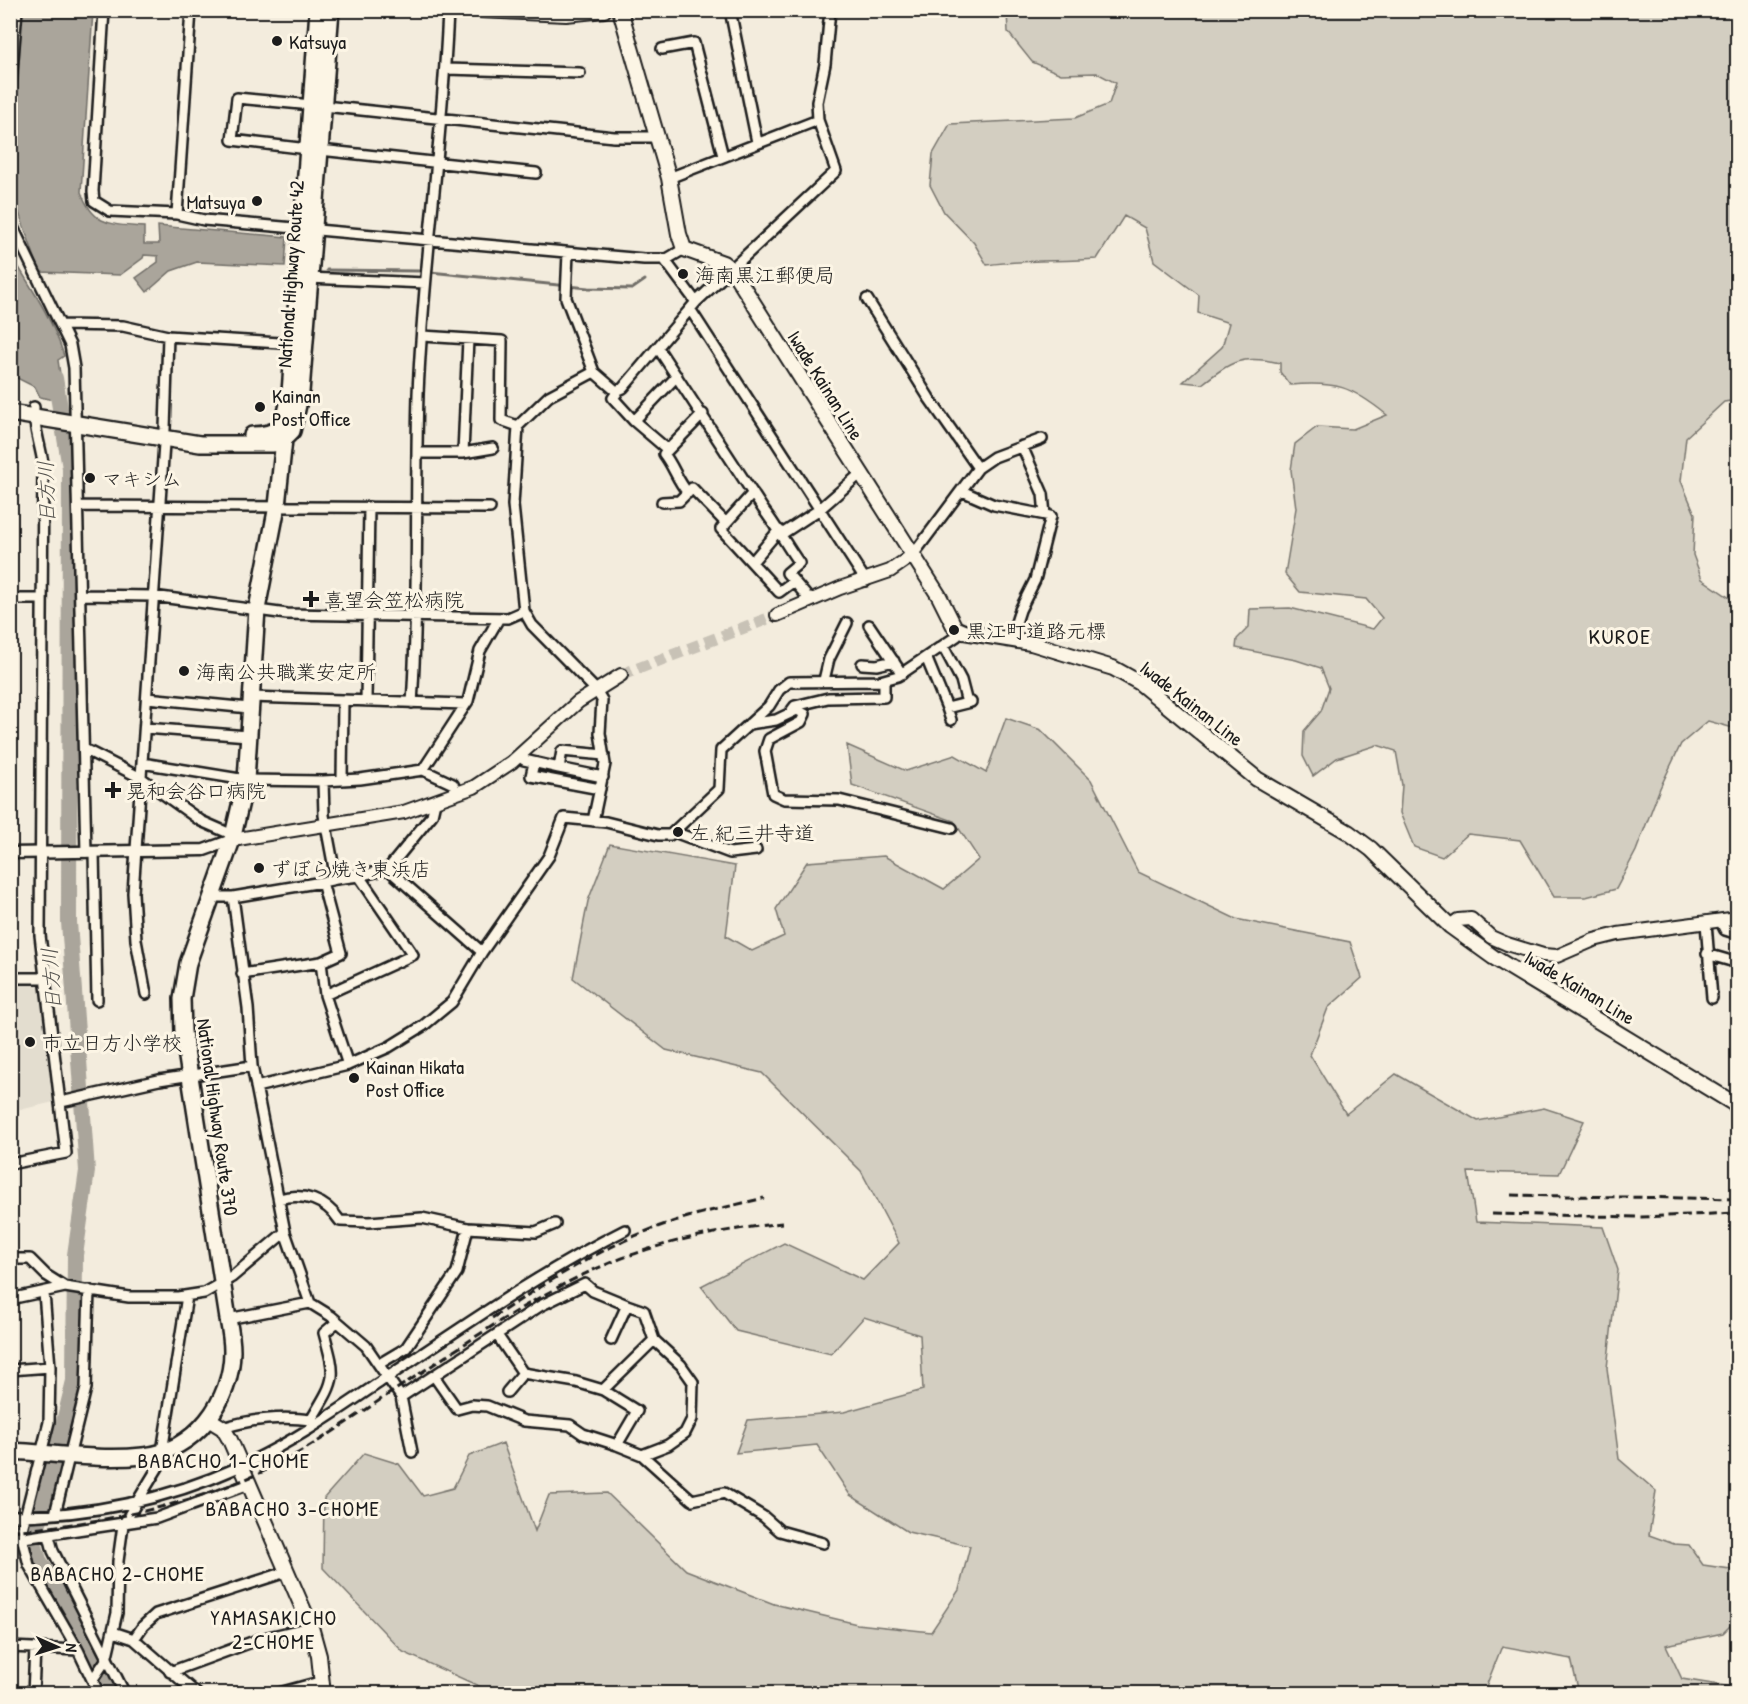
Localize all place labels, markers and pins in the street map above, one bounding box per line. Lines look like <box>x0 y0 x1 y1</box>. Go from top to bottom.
place label: Katsuya <box>289 28 346 55</box>
marker: Katsuya <box>270 34 284 48</box>
place label: Matsuya <box>186 188 245 215</box>
marker: Matsuya <box>250 194 264 208</box>
place label: 海南黒江郵便局 <box>695 261 835 288</box>
marker: 海南黒江郵便局 <box>676 267 690 281</box>
place label: Kainan Post Office <box>272 382 351 432</box>
marker: Kainan Post Office <box>253 400 267 414</box>
place label: マキシム <box>102 465 182 492</box>
marker: マキシム <box>83 471 97 485</box>
place label: 喜望会笠松病院 <box>324 586 464 613</box>
marker: 喜望会笠松病院 <box>302 590 320 608</box>
place label: 黒江町道路元標 <box>966 617 1106 644</box>
marker: 黒江町道路元標 <box>947 623 961 637</box>
place label: 海南公共職業安定所 <box>196 658 376 685</box>
marker: 海南公共職業安定所 <box>177 664 191 678</box>
place label: 晃和会谷口病院 <box>126 777 266 804</box>
marker: 晃和会谷口病院 <box>104 781 122 799</box>
place label: 左 紀三井寺道 <box>690 819 815 846</box>
marker: 左 紀三井寺道 <box>671 825 685 839</box>
place label: ずぼら焼き東浜店 <box>271 855 431 882</box>
marker: ずぼら焼き東浜店 <box>252 861 266 875</box>
place label: 市立日方小学校 <box>42 1029 182 1056</box>
marker: 市立日方小学校 <box>23 1035 37 1049</box>
place label: Kainan Hikata Post Office <box>366 1053 464 1103</box>
marker: Kainan Hikata Post Office <box>347 1071 361 1085</box>

